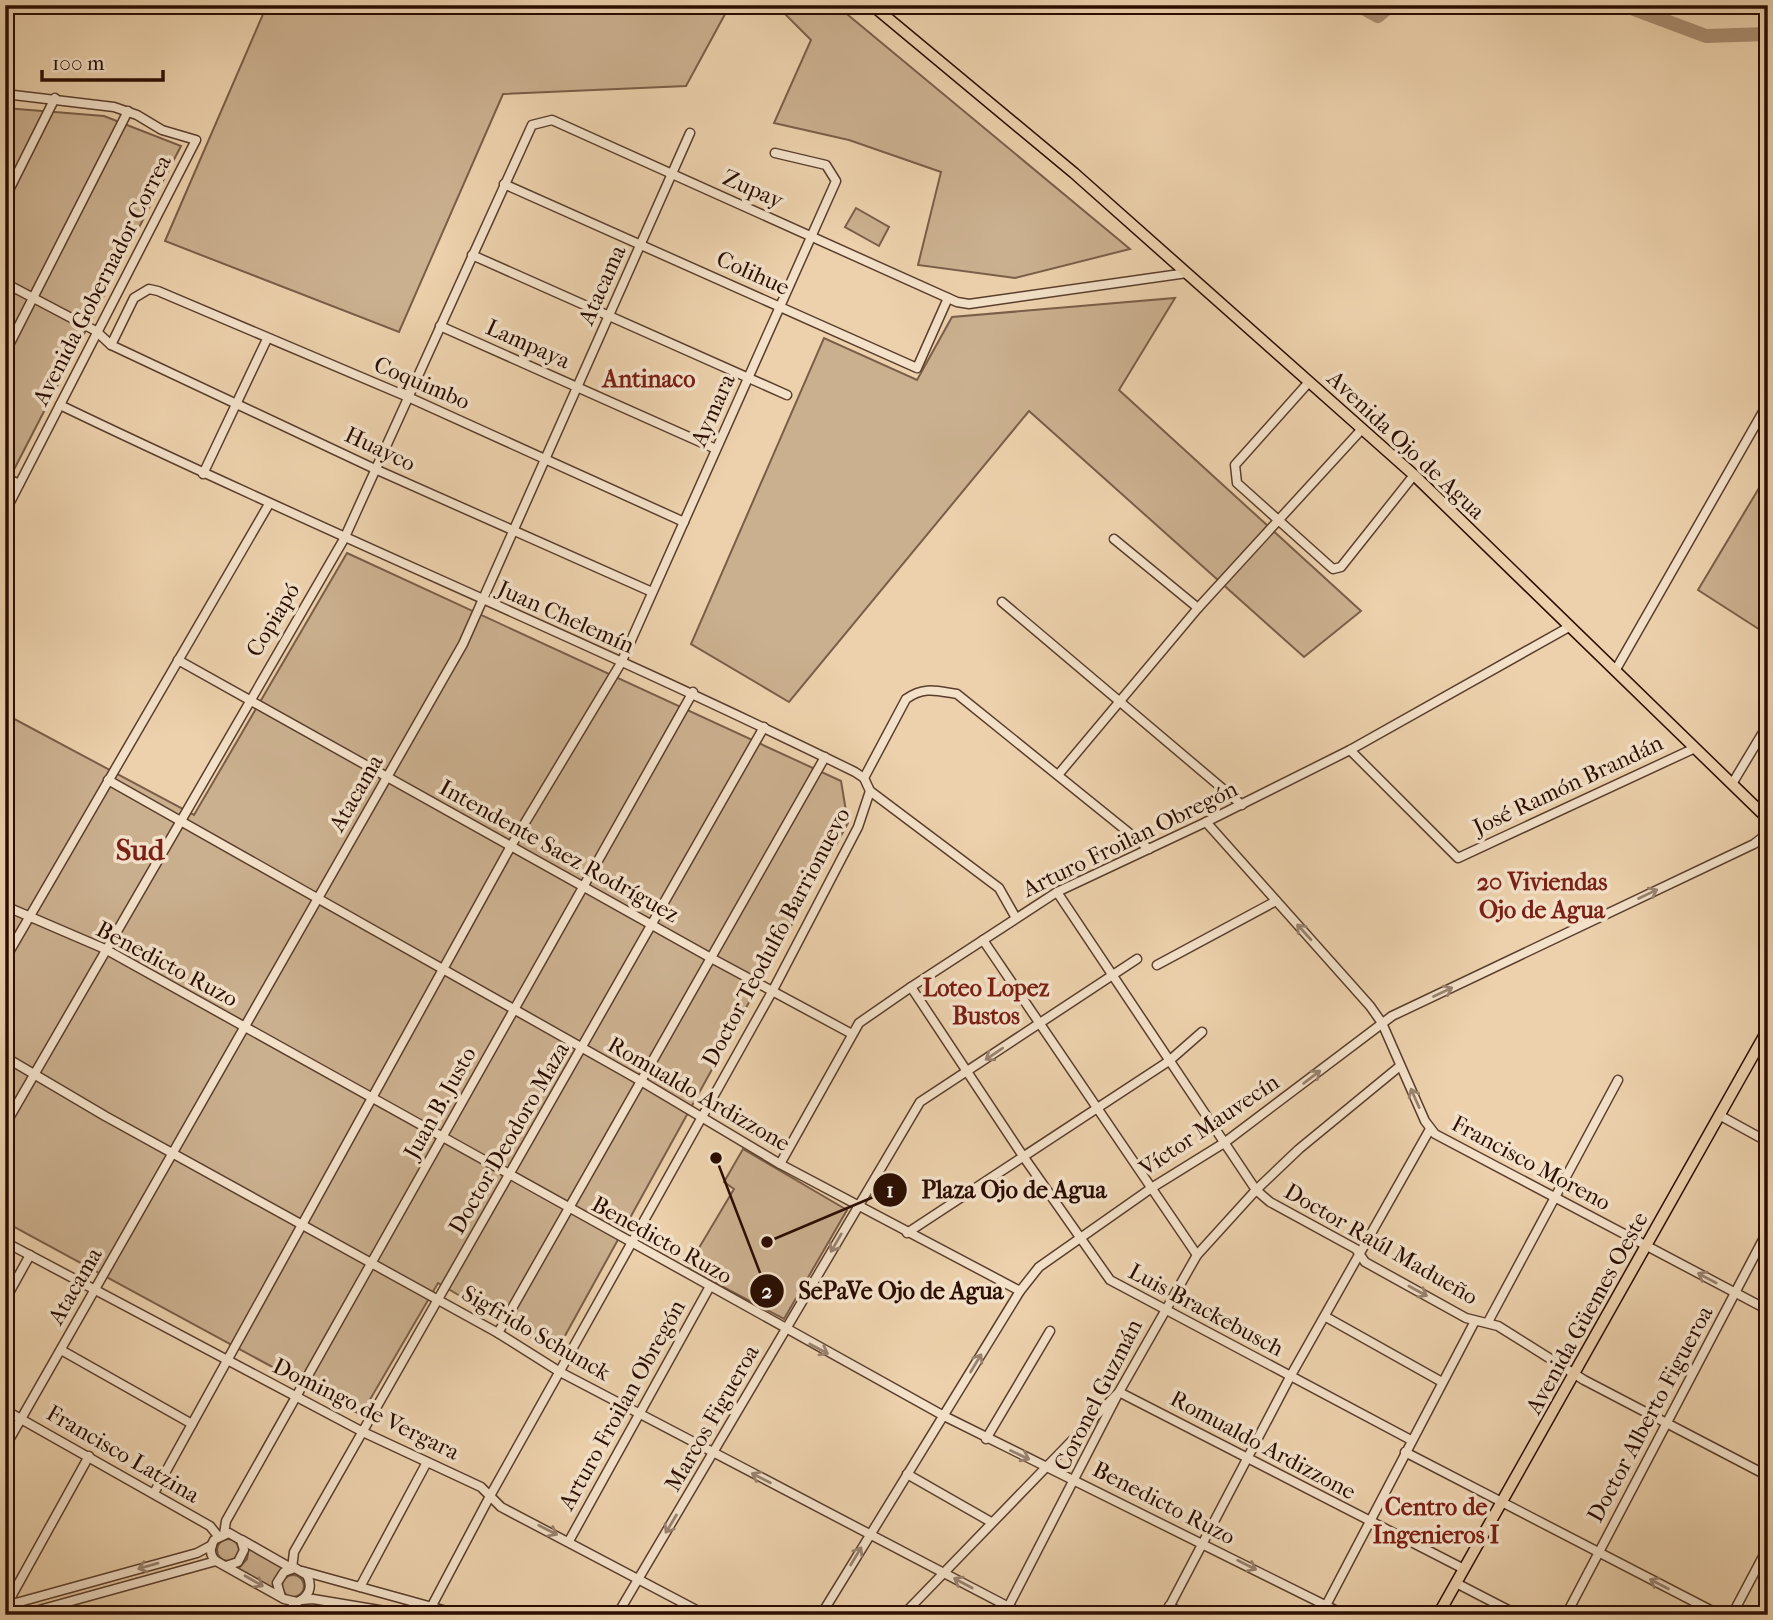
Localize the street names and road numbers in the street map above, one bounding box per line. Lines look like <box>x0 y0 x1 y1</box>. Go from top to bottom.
street label: Avenida Gobernador Correa <box>27 150 177 410</box>
street label: Zupay <box>719 164 788 215</box>
street label: Atacama <box>572 241 632 330</box>
street label: Colihue <box>712 245 794 301</box>
street label: Lampaya <box>482 314 574 375</box>
street label: Coquimbo <box>370 351 474 415</box>
street label: Avenida Ojo de Agua <box>1321 364 1491 525</box>
street label: Aymara <box>685 369 741 451</box>
street label: Huayco <box>340 421 420 477</box>
street label: Juan Chelemín <box>492 574 639 659</box>
street label: Copiapó <box>241 578 305 662</box>
street label: José Ramón Brandán <box>1467 729 1668 842</box>
street label: Atacama <box>323 750 389 837</box>
street label: Intendente Saez Rodríguez <box>434 774 684 928</box>
street label: Arturo Froilan Obregón <box>1017 775 1243 903</box>
street label: Doctor Teodulfo Barrionuevo <box>696 803 856 1071</box>
street label: Benedicto Ruzo <box>92 915 242 1013</box>
street label: Romualdo Ardizzone <box>603 1031 795 1157</box>
street label: Doctor Deodoro Maza <box>443 1037 575 1239</box>
street label: Juan B. Justo <box>397 1042 482 1166</box>
street label: Víctor Mauvecín <box>1133 1068 1285 1182</box>
street label: Francisco Moreno <box>1447 1110 1615 1216</box>
street label: Doctor Raúl Madueño <box>1279 1178 1483 1310</box>
street label: Benedicto Ruzo <box>587 1190 737 1290</box>
street label: Avenida Güemes Oeste <box>1520 1207 1654 1420</box>
street label: Atacama <box>42 1243 108 1330</box>
street label: Luis Brackebusch <box>1124 1258 1288 1362</box>
street label: Sigfrido Schunck <box>457 1280 616 1387</box>
street label: Arturo Froilan Obregón <box>552 1295 691 1516</box>
street label: Doctor Alberto Figueroa <box>1582 1301 1719 1527</box>
street label: Coronel Guzmán <box>1048 1314 1148 1475</box>
street label: Marcos Figueroa <box>659 1340 765 1496</box>
street label: Domingo de Vergara <box>268 1352 464 1466</box>
street label: Romualdo Ardizzone <box>1166 1385 1360 1505</box>
street label: Francisco Latzina <box>42 1399 204 1509</box>
street label: Benedicto Ruzo <box>1088 1456 1240 1550</box>

